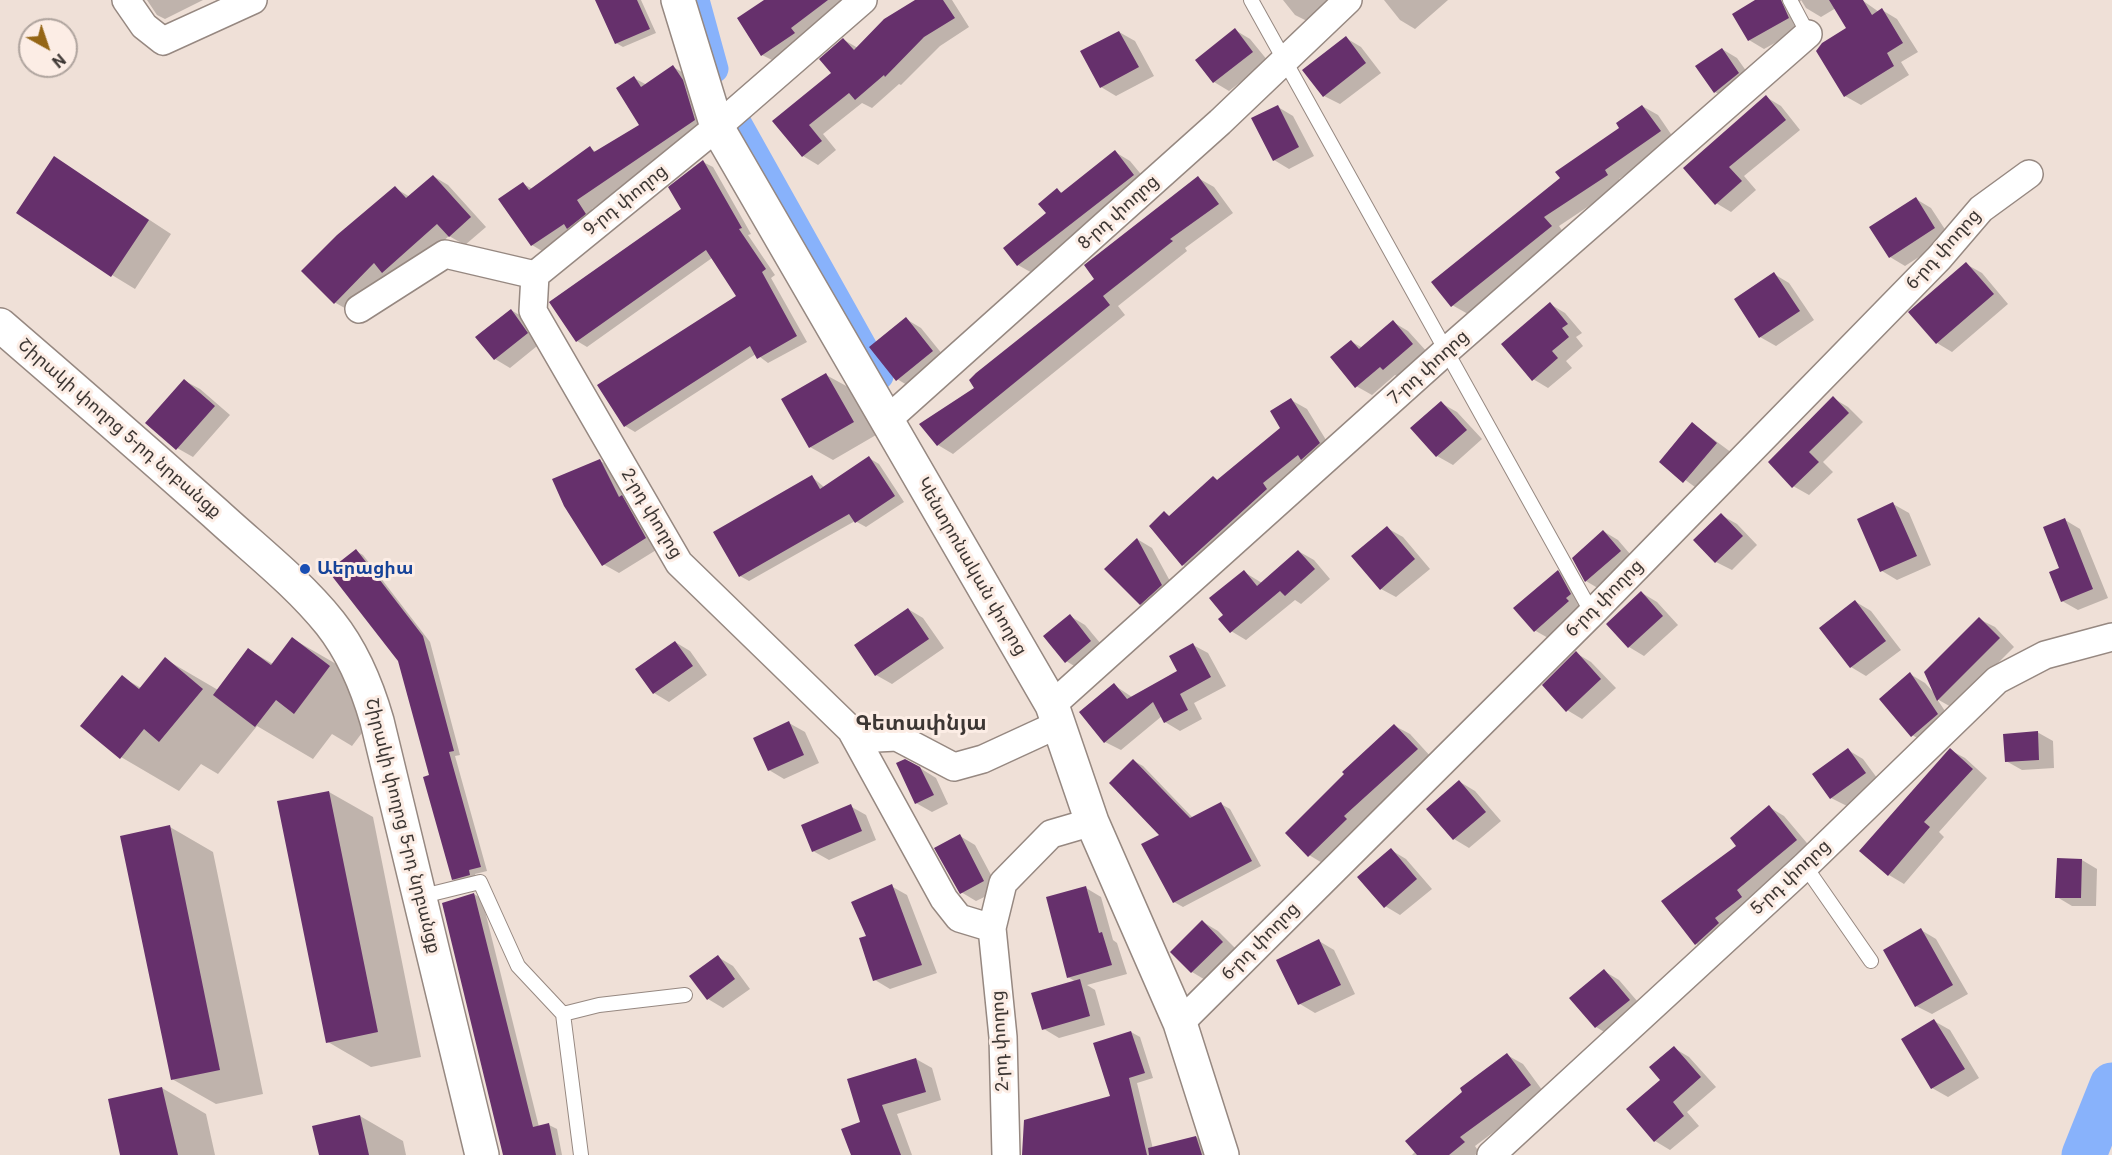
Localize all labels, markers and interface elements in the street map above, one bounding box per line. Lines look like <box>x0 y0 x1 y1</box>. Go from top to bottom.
north arrow <box>18 18 78 78</box>
text: N <box>48 50 69 72</box>
street label: 9-րդ փողոց <box>580 161 672 241</box>
street label: 8-րդ փողոց <box>1074 171 1164 255</box>
street label: 6-րդ փողոց <box>1902 205 1986 295</box>
street label: 7-րդ փողոց <box>1384 326 1474 410</box>
street label: Շիրակի փողոց 5-րդ նրբանցք <box>13 335 225 523</box>
street label: 2-րդ փողոց <box>616 465 686 563</box>
street label: Կենտրոնական փողոց <box>911 474 1031 660</box>
street label: 6-րդ փողոց <box>1562 556 1648 642</box>
place label: Աերացիա <box>317 558 413 580</box>
marker: Աերացիա <box>298 562 312 576</box>
street label: Շիրակի փողոց 5-րդ նրբանցք <box>360 696 444 956</box>
district label: Գետափնյա <box>855 712 987 738</box>
street label: 5-րդ փողոց <box>1747 836 1835 920</box>
street label: 6-րդ փողոց <box>1218 899 1304 985</box>
street label: 2-րդ փողոց <box>988 990 1014 1092</box>

